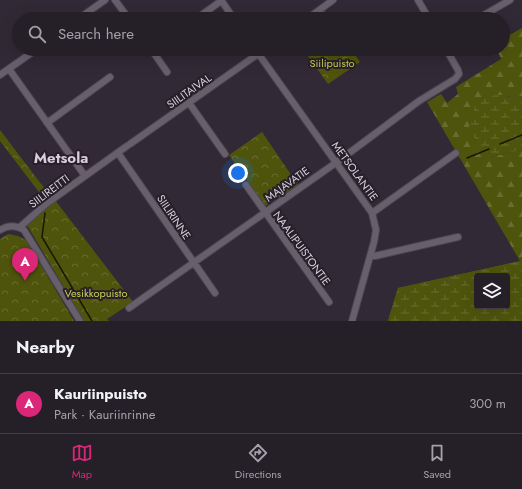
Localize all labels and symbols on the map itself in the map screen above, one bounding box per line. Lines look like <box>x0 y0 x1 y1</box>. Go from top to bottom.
park label: Siilipuisto <box>309 55 355 71</box>
street label: SIILITAIVAL <box>163 70 215 112</box>
street label: METSOLANTIE <box>328 138 382 204</box>
district label: Metsola <box>34 147 88 169</box>
street label: MAJAVATIE <box>261 162 313 206</box>
your location <box>228 163 248 183</box>
street label: SIILIREITTI <box>25 170 73 212</box>
street label: SIILIRINNE <box>153 191 195 243</box>
street label: NAALIPUISTONTIE <box>270 208 334 288</box>
pin: A <box>12 248 38 281</box>
park label: Vesikkopuisto <box>65 285 127 301</box>

